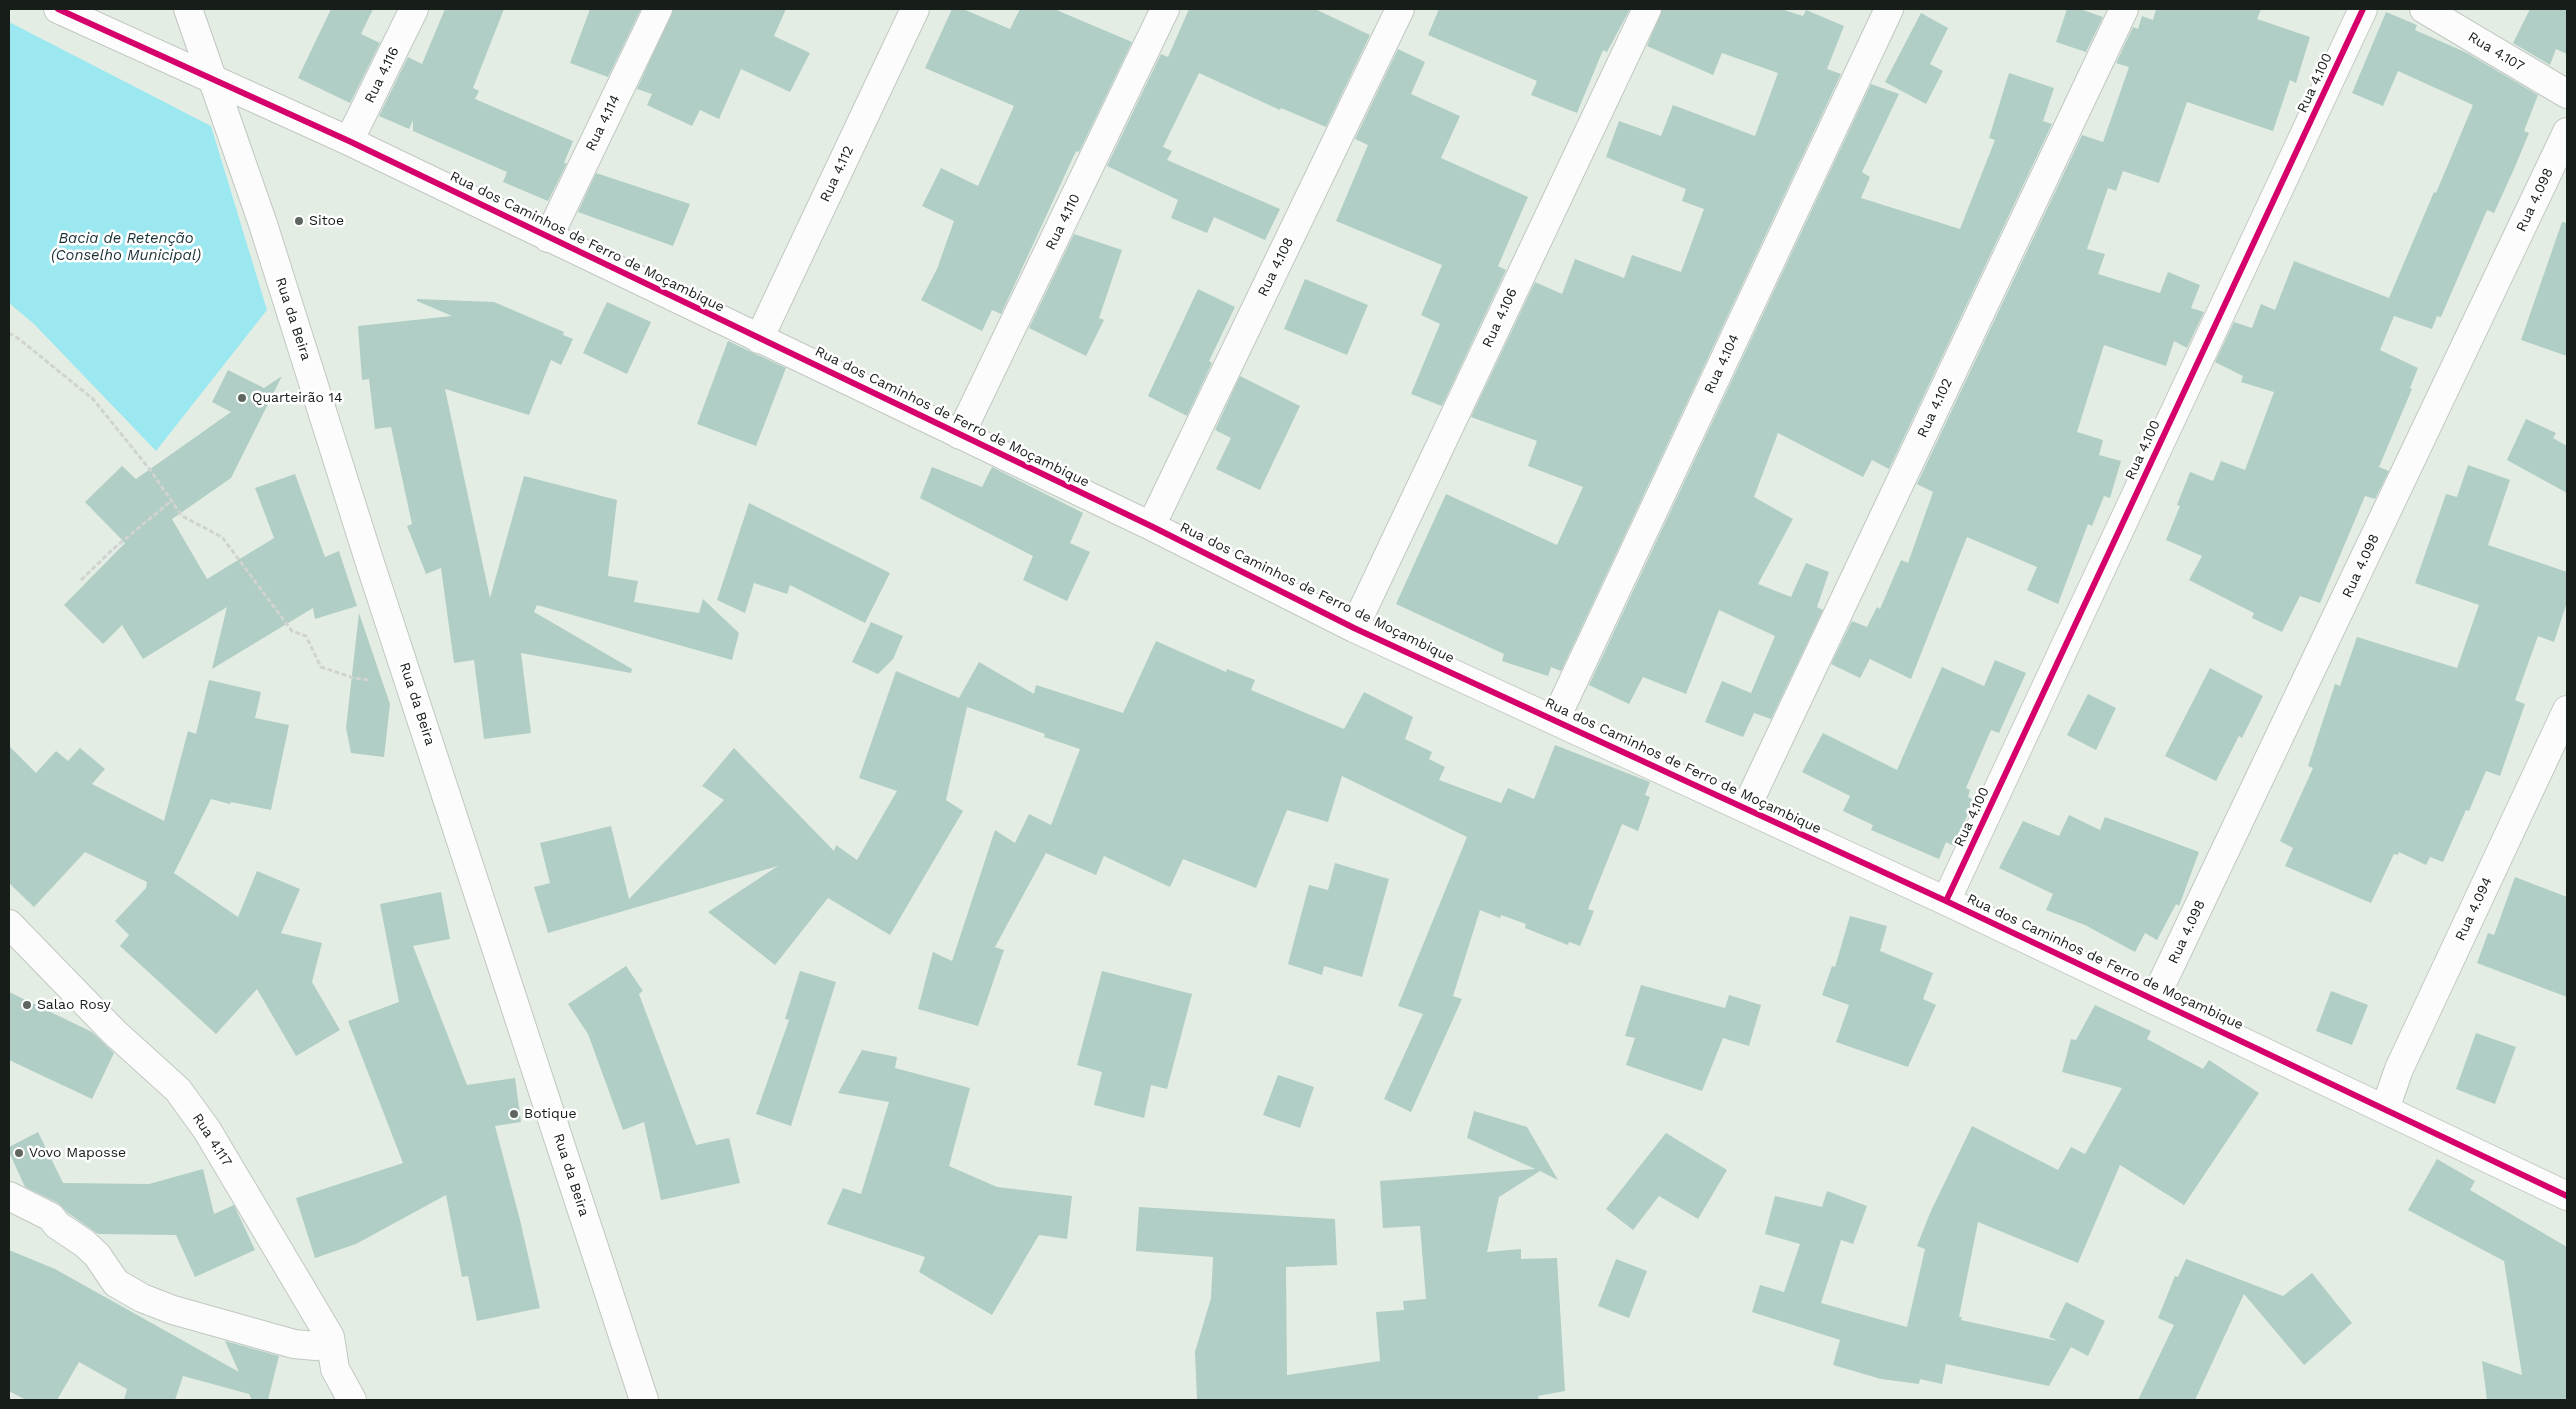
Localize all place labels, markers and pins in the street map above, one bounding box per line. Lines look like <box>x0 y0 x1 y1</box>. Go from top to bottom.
place label: Sitoe <box>309 213 344 229</box>
marker: Sitoe <box>293 215 305 227</box>
place label: Quarteirão 14 <box>252 390 343 406</box>
marker: Quarteirão 14 <box>236 392 248 404</box>
place label: Salao Rosy <box>37 997 111 1013</box>
marker: Salao Rosy <box>21 999 33 1011</box>
place label: Botique <box>524 1106 576 1122</box>
marker: Botique <box>508 1108 520 1120</box>
place label: Vovo Maposse <box>29 1145 126 1161</box>
marker: Vovo Maposse <box>13 1147 25 1159</box>

